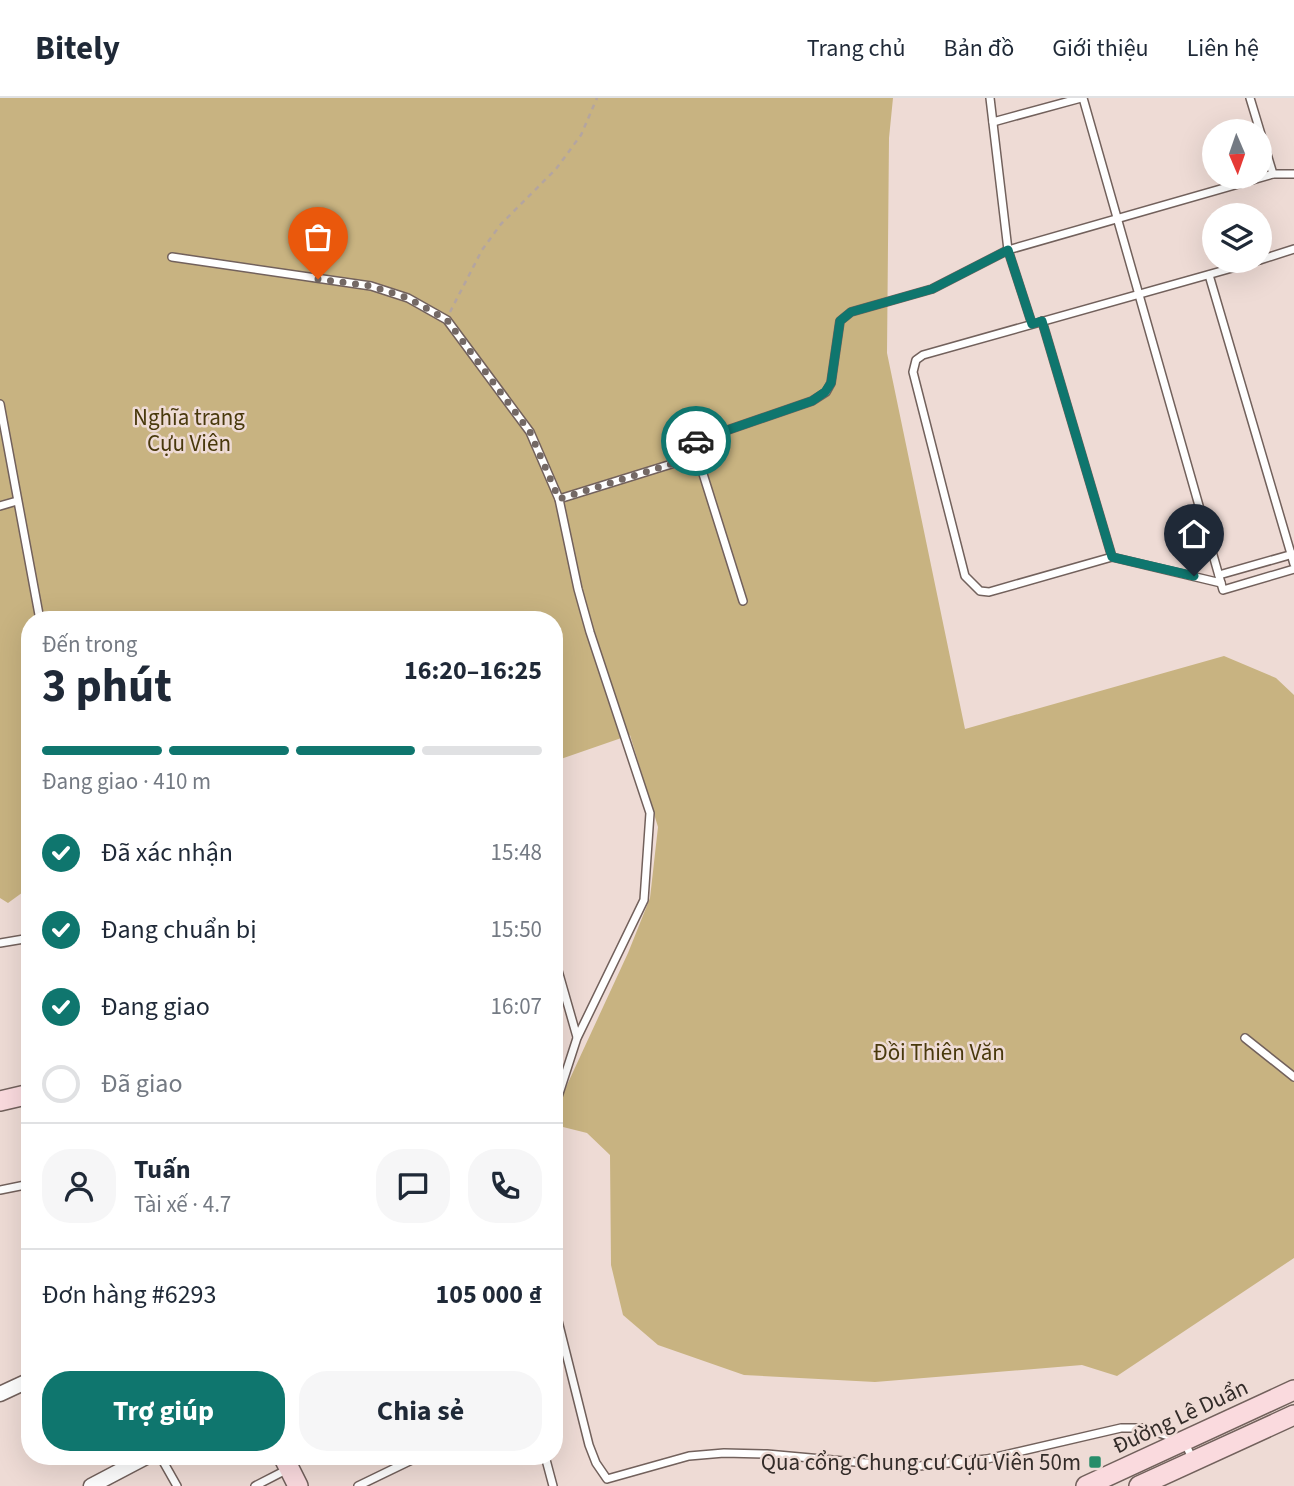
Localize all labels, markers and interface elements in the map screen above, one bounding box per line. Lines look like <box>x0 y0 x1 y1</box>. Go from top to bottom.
text: Bitely <box>35 25 120 72</box>
text: Trang chủ <box>807 31 906 66</box>
text: Bản đồ <box>944 31 1014 66</box>
text: Giới thiệu <box>1052 31 1149 66</box>
text: Liên hệ <box>1187 31 1259 66</box>
north arrow <box>1202 119 1272 189</box>
map controls <box>1202 119 1272 273</box>
button: layers <box>1202 203 1272 273</box>
pin <box>288 207 348 279</box>
icon: bag <box>299 218 337 256</box>
park label: Nghĩa trang Cựu Viên <box>133 401 245 460</box>
courier <box>661 406 731 476</box>
icon: car <box>677 422 715 460</box>
pin <box>1164 504 1224 576</box>
icon: home <box>1175 515 1213 553</box>
text: Đến trong <box>42 628 137 661</box>
text: 16:20–16:25 <box>404 652 542 689</box>
text: 3 phút <box>42 654 172 719</box>
text: Đang giao · 410 m <box>42 765 211 798</box>
icon: check <box>42 834 80 872</box>
text: Đã xác nhận <box>101 834 233 871</box>
text: 15:48 <box>491 836 542 869</box>
icon: check <box>42 911 80 949</box>
text: Đang chuẩn bị <box>101 911 257 948</box>
text: 15:50 <box>491 913 542 946</box>
icon: check <box>42 988 80 1026</box>
text: Đang giao <box>101 988 210 1025</box>
text: 16:07 <box>491 990 542 1023</box>
park label: Đồi Thiên Văn <box>873 1036 1005 1069</box>
text: Đã giao <box>101 1065 183 1102</box>
button: person <box>42 1149 116 1223</box>
button: chat <box>376 1149 450 1223</box>
button: phone <box>468 1149 542 1223</box>
text: Tuấn <box>134 1151 191 1188</box>
text: Tài xế · 4.7 <box>134 1188 231 1221</box>
text: Đơn hàng #6293 <box>42 1276 216 1313</box>
text: 105 000 ₫ <box>436 1276 542 1313</box>
button: Trợ giúp <box>42 1371 285 1451</box>
button: Chia sẻ <box>299 1371 542 1451</box>
street label: Đường Lê Duẩn <box>1107 1371 1253 1462</box>
place label: Qua cổng Chung cư Cựu Viên 50m <box>761 1446 1081 1479</box>
marker: Qua cổng Chung cư Cựu Viên 50m <box>1087 1454 1103 1470</box>

